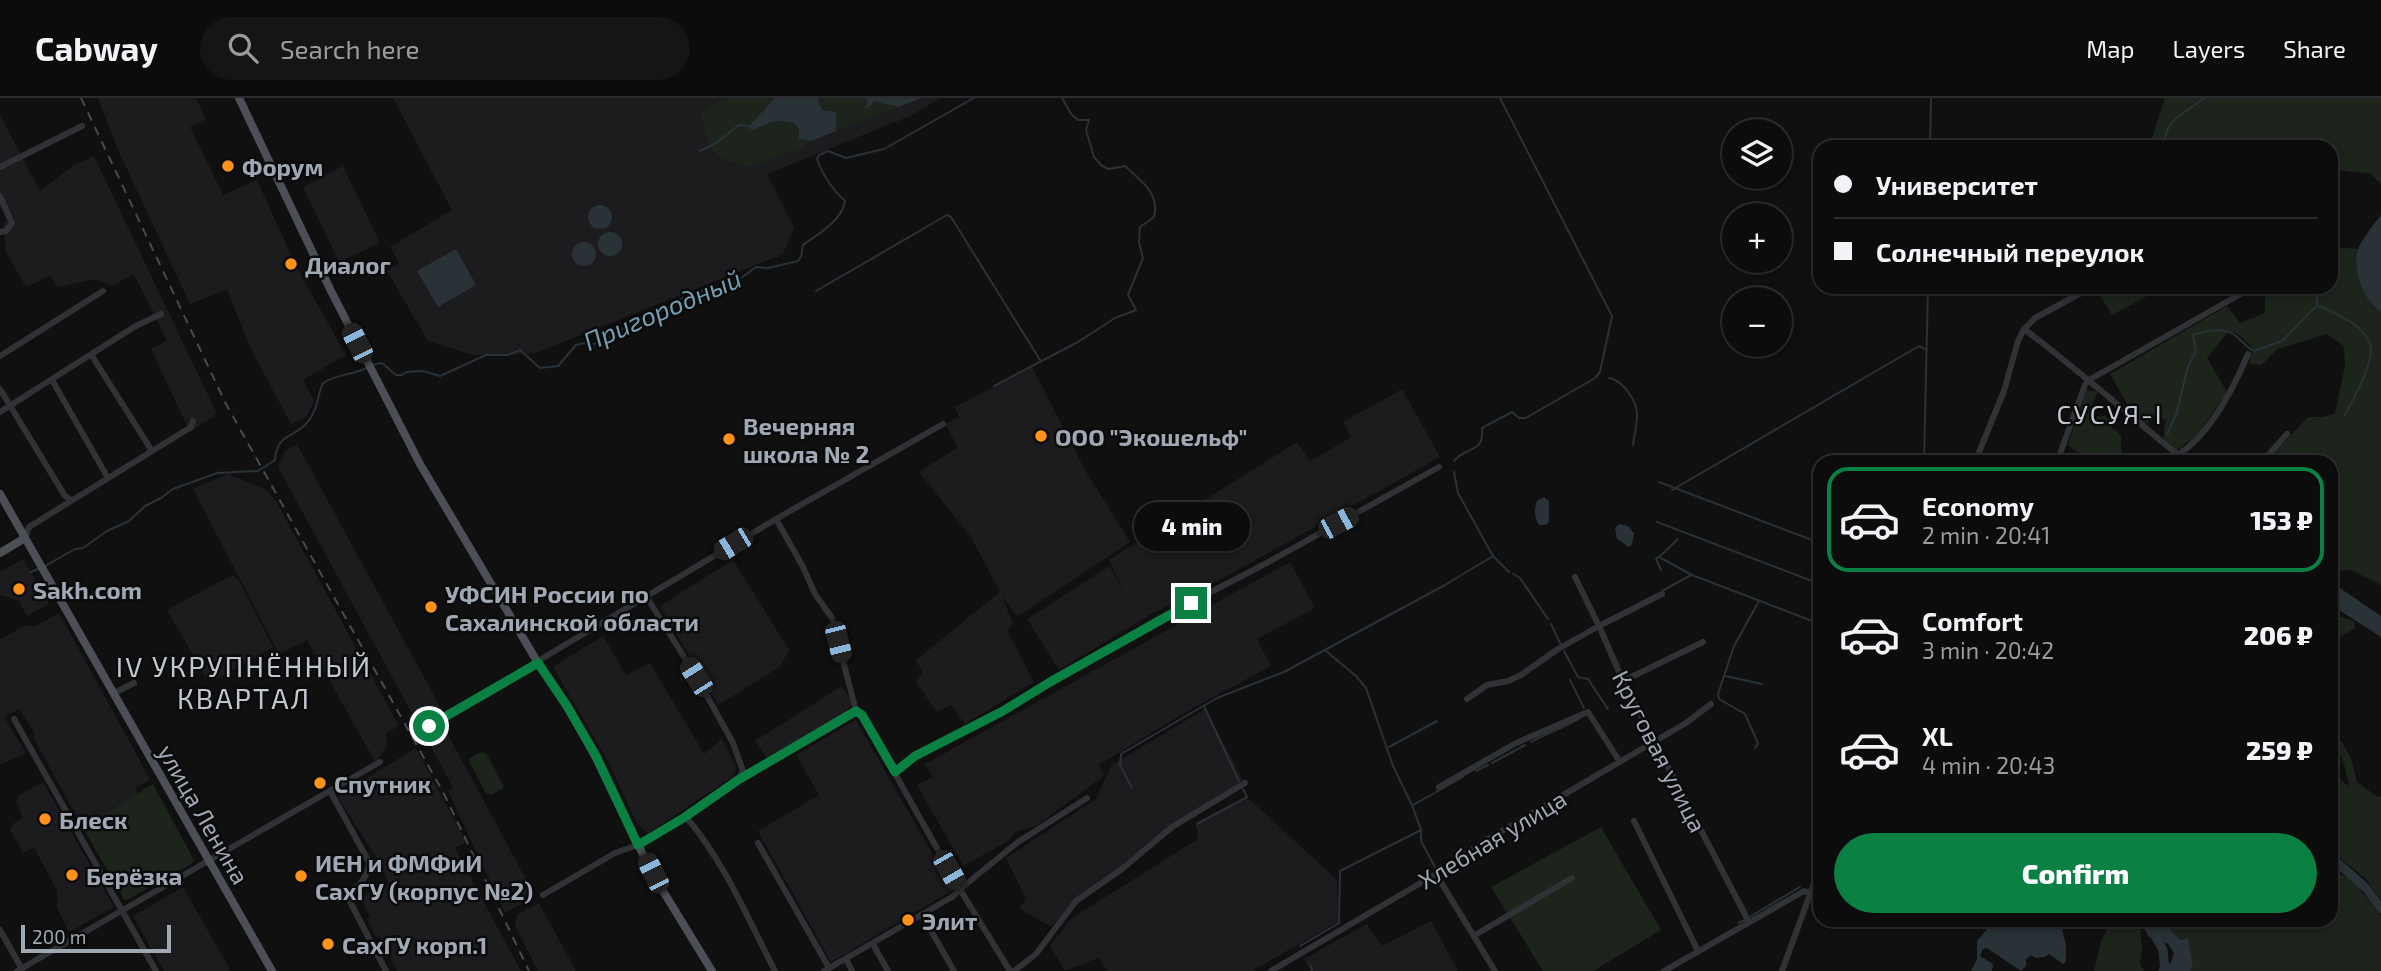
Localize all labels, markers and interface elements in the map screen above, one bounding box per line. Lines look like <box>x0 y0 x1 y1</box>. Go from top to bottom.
search box <box>200 17 690 80</box>
text: Cabway <box>35 28 158 68</box>
icon: search <box>224 29 262 67</box>
text: Search here <box>280 33 420 64</box>
text: Map <box>2086 34 2134 63</box>
text: Layers <box>2172 34 2245 63</box>
text: Share <box>2283 34 2346 63</box>
map controls <box>1722 119 1792 357</box>
button: layers <box>1722 119 1792 189</box>
place label: Форум <box>242 152 323 181</box>
marker: Форум <box>220 158 236 174</box>
text: Университет <box>1876 169 2038 200</box>
button: + <box>1722 203 1792 273</box>
text: Солнечный переулок <box>1876 236 2144 267</box>
place label: Диалог <box>305 250 391 279</box>
marker: Диалог <box>283 256 299 272</box>
water label: Пригородный <box>578 262 746 356</box>
button: − <box>1722 287 1792 357</box>
car <box>339 320 376 366</box>
district label: СУСУЯ-I <box>2056 398 2164 429</box>
place label: Вечерняя школа № 2 <box>743 411 869 468</box>
place label: ООО "Экошельф" <box>1055 422 1248 451</box>
marker: ООО "Экошельф" <box>1033 428 1049 444</box>
marker: Вечерняя школа № 2 <box>721 431 737 447</box>
icon: car <box>1838 488 1901 551</box>
text: Economy <box>1922 490 2034 521</box>
callout: 4 min <box>1133 502 1249 550</box>
car <box>1315 504 1362 542</box>
text: 153 ₽ <box>2250 504 2313 535</box>
text: 4 min <box>1162 512 1222 540</box>
text: 2 min · 20:41 <box>1922 521 2050 549</box>
car <box>710 524 757 564</box>
place label: Sakh.com <box>33 575 142 604</box>
place label: УФСИН России по Сахалинской области <box>445 579 699 636</box>
marker: Sakh.com <box>11 581 27 597</box>
route end <box>1175 587 1207 619</box>
marker: УФСИН России по Сахалинской области <box>423 599 439 615</box>
icon: car <box>1838 603 1901 666</box>
text: Comfort <box>1922 605 2023 636</box>
car <box>823 619 854 665</box>
text: 206 ₽ <box>2244 619 2313 650</box>
text: 3 min · 20:42 <box>1922 636 2054 664</box>
district label: IV УКРУПНЁННЫЙ КВАРТАЛ <box>116 649 372 715</box>
car <box>676 654 717 700</box>
street label: Круговая улица <box>1606 665 1713 837</box>
route start <box>413 710 445 742</box>
icon: car <box>1838 718 1901 781</box>
text: XL <box>1922 720 1953 751</box>
text: 259 ₽ <box>2246 734 2313 765</box>
street label: улица Ленина <box>152 739 256 889</box>
text: 4 min · 20:43 <box>1922 751 2055 779</box>
place label: Спутник <box>334 769 432 798</box>
marker: Спутник <box>312 775 328 791</box>
street label: Хлебная улица <box>1413 783 1572 895</box>
place label: Блеск <box>59 805 128 834</box>
marker: Блеск <box>37 811 53 827</box>
button: Confirm <box>1834 833 2317 913</box>
car <box>930 847 969 893</box>
place label: ИЕН и ФМФиИ СахГУ (корпус №2) <box>315 848 533 905</box>
car <box>635 850 672 896</box>
place label: Берёзка <box>86 861 182 890</box>
marker: Берёзка <box>64 867 80 883</box>
marker: ИЕН и ФМФиИ СахГУ (корпус №2) <box>293 868 309 884</box>
place label: Элит <box>922 906 977 935</box>
marker: Элит <box>900 912 916 928</box>
scale bar <box>21 922 172 954</box>
text: 200 m <box>32 925 86 948</box>
place label: СахГУ корп.1 <box>342 930 487 959</box>
marker: СахГУ корп.1 <box>320 936 336 952</box>

